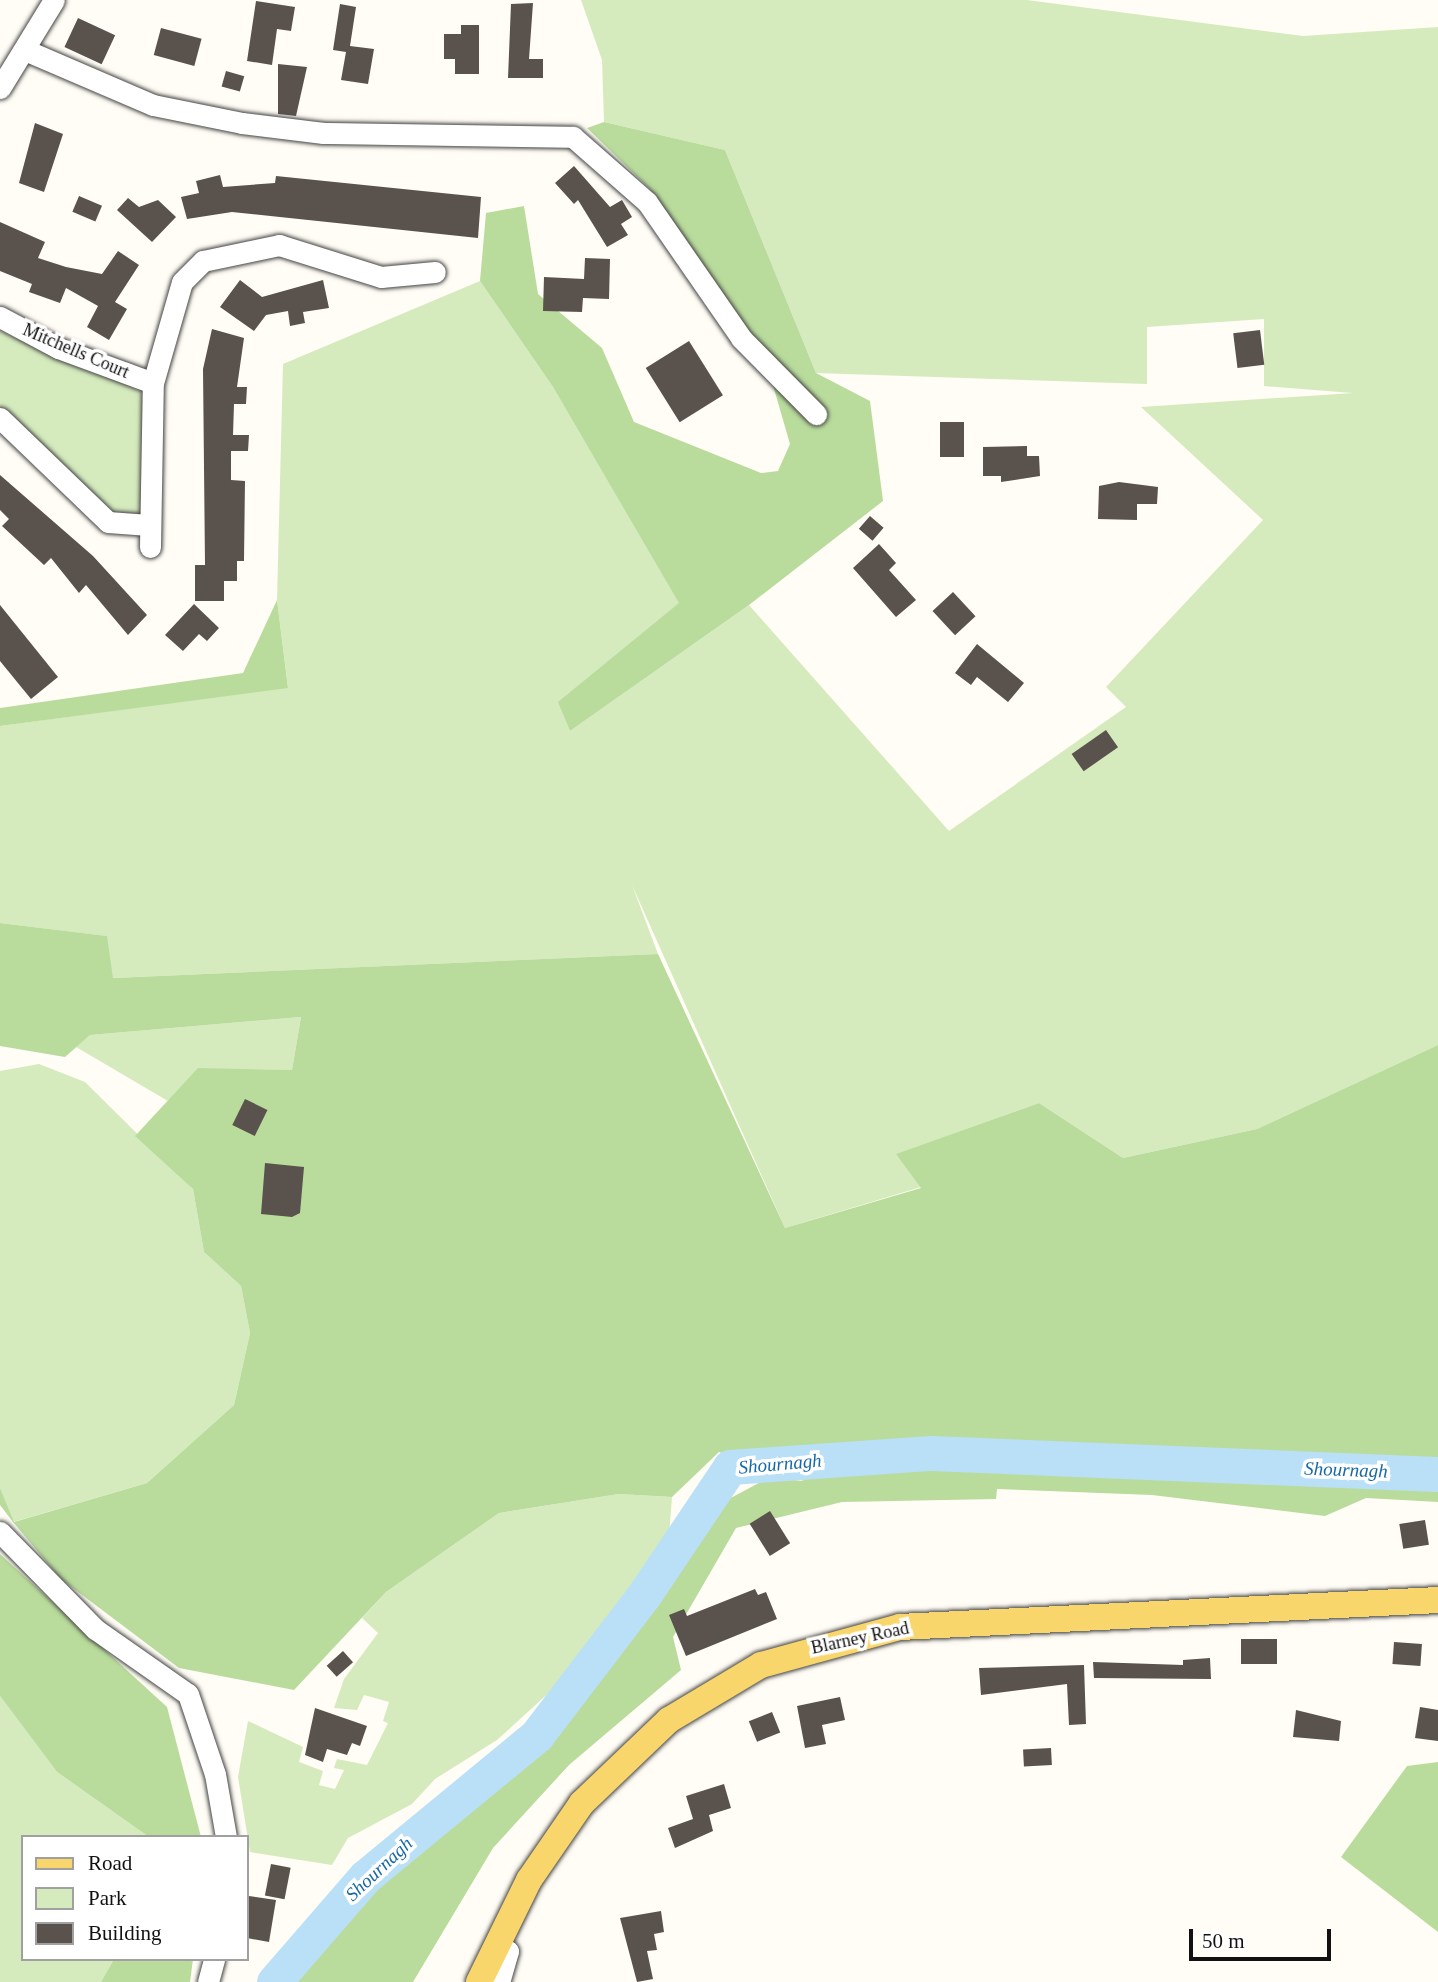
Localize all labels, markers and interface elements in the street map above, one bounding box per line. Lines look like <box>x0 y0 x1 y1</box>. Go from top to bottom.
street label: Mitchells Court <box>20 319 132 383</box>
water label: Shournagh <box>737 1449 823 1479</box>
water label: Shournagh <box>1304 1457 1388 1483</box>
street label: Blarney Road <box>809 1617 911 1659</box>
water label: Shournagh <box>341 1832 417 1906</box>
legend <box>21 1835 248 1961</box>
text: Road <box>88 1851 132 1875</box>
text: Park <box>88 1886 127 1910</box>
scale bar <box>1193 1916 1335 1960</box>
text: Building <box>88 1921 162 1945</box>
text: 50 m <box>1202 1929 1245 1953</box>

